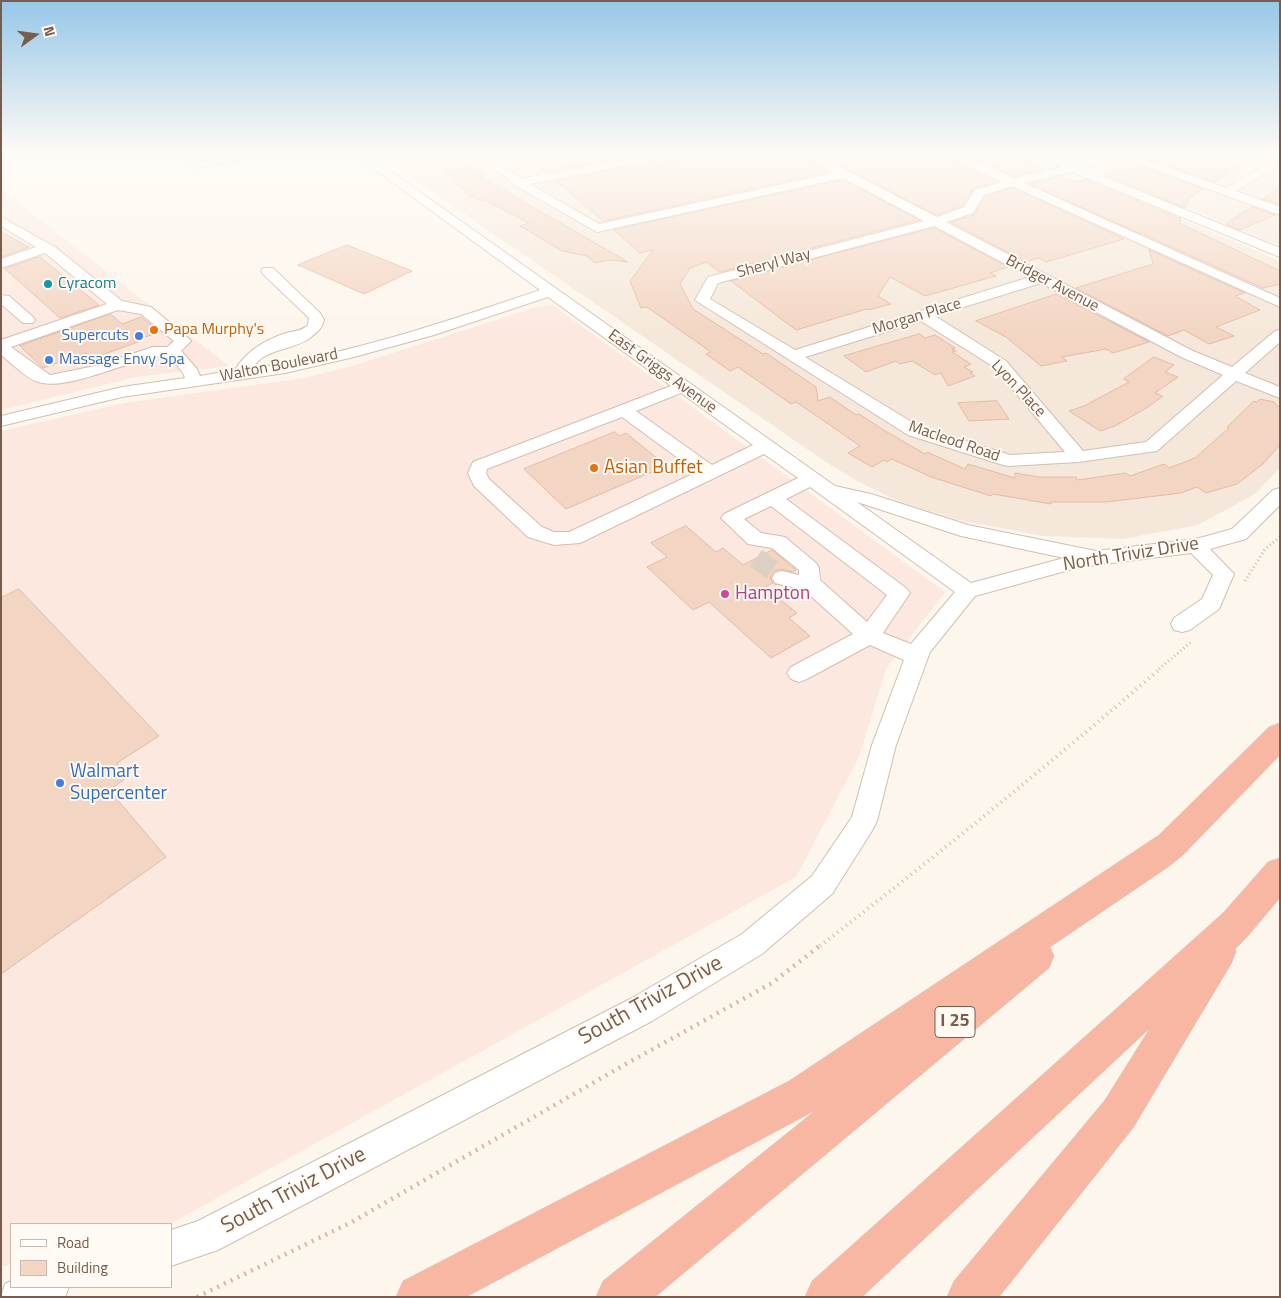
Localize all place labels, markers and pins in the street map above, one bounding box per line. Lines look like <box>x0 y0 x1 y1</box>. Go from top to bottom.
place label: Cyracom <box>58 274 116 294</box>
marker: Cyracom <box>42 278 54 290</box>
place label: Papa Murphy's <box>164 320 264 340</box>
marker: Papa Murphy's <box>148 324 160 336</box>
place label: Supercuts <box>61 326 129 346</box>
marker: Supercuts <box>133 330 145 342</box>
place label: Massage Envy Spa <box>59 350 185 370</box>
marker: Massage Envy Spa <box>43 354 55 366</box>
place label: Asian Buffet <box>604 457 703 479</box>
marker: Asian Buffet <box>588 462 600 474</box>
place label: Hampton <box>735 583 810 605</box>
marker: Hampton <box>719 588 731 600</box>
place label: Walmart Supercenter <box>70 761 167 805</box>
marker: Walmart Supercenter <box>54 777 66 789</box>

